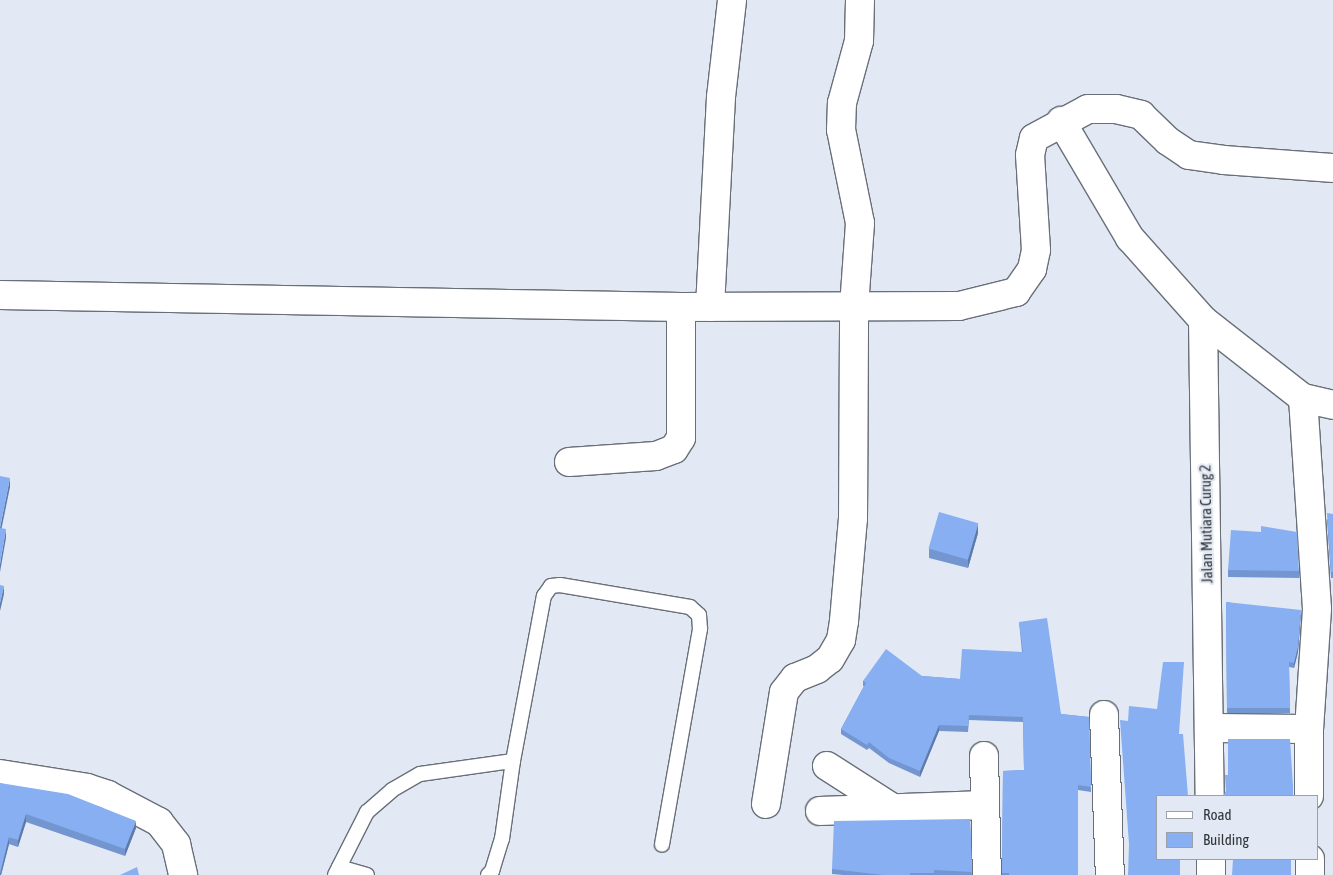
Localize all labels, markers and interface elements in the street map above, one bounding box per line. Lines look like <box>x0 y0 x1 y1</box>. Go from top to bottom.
street label: Jalan Mutiara Curug 2 <box>1196 465 1216 583</box>
legend <box>1156 795 1318 860</box>
text: Road <box>1203 806 1232 823</box>
text: Building <box>1203 831 1249 848</box>

